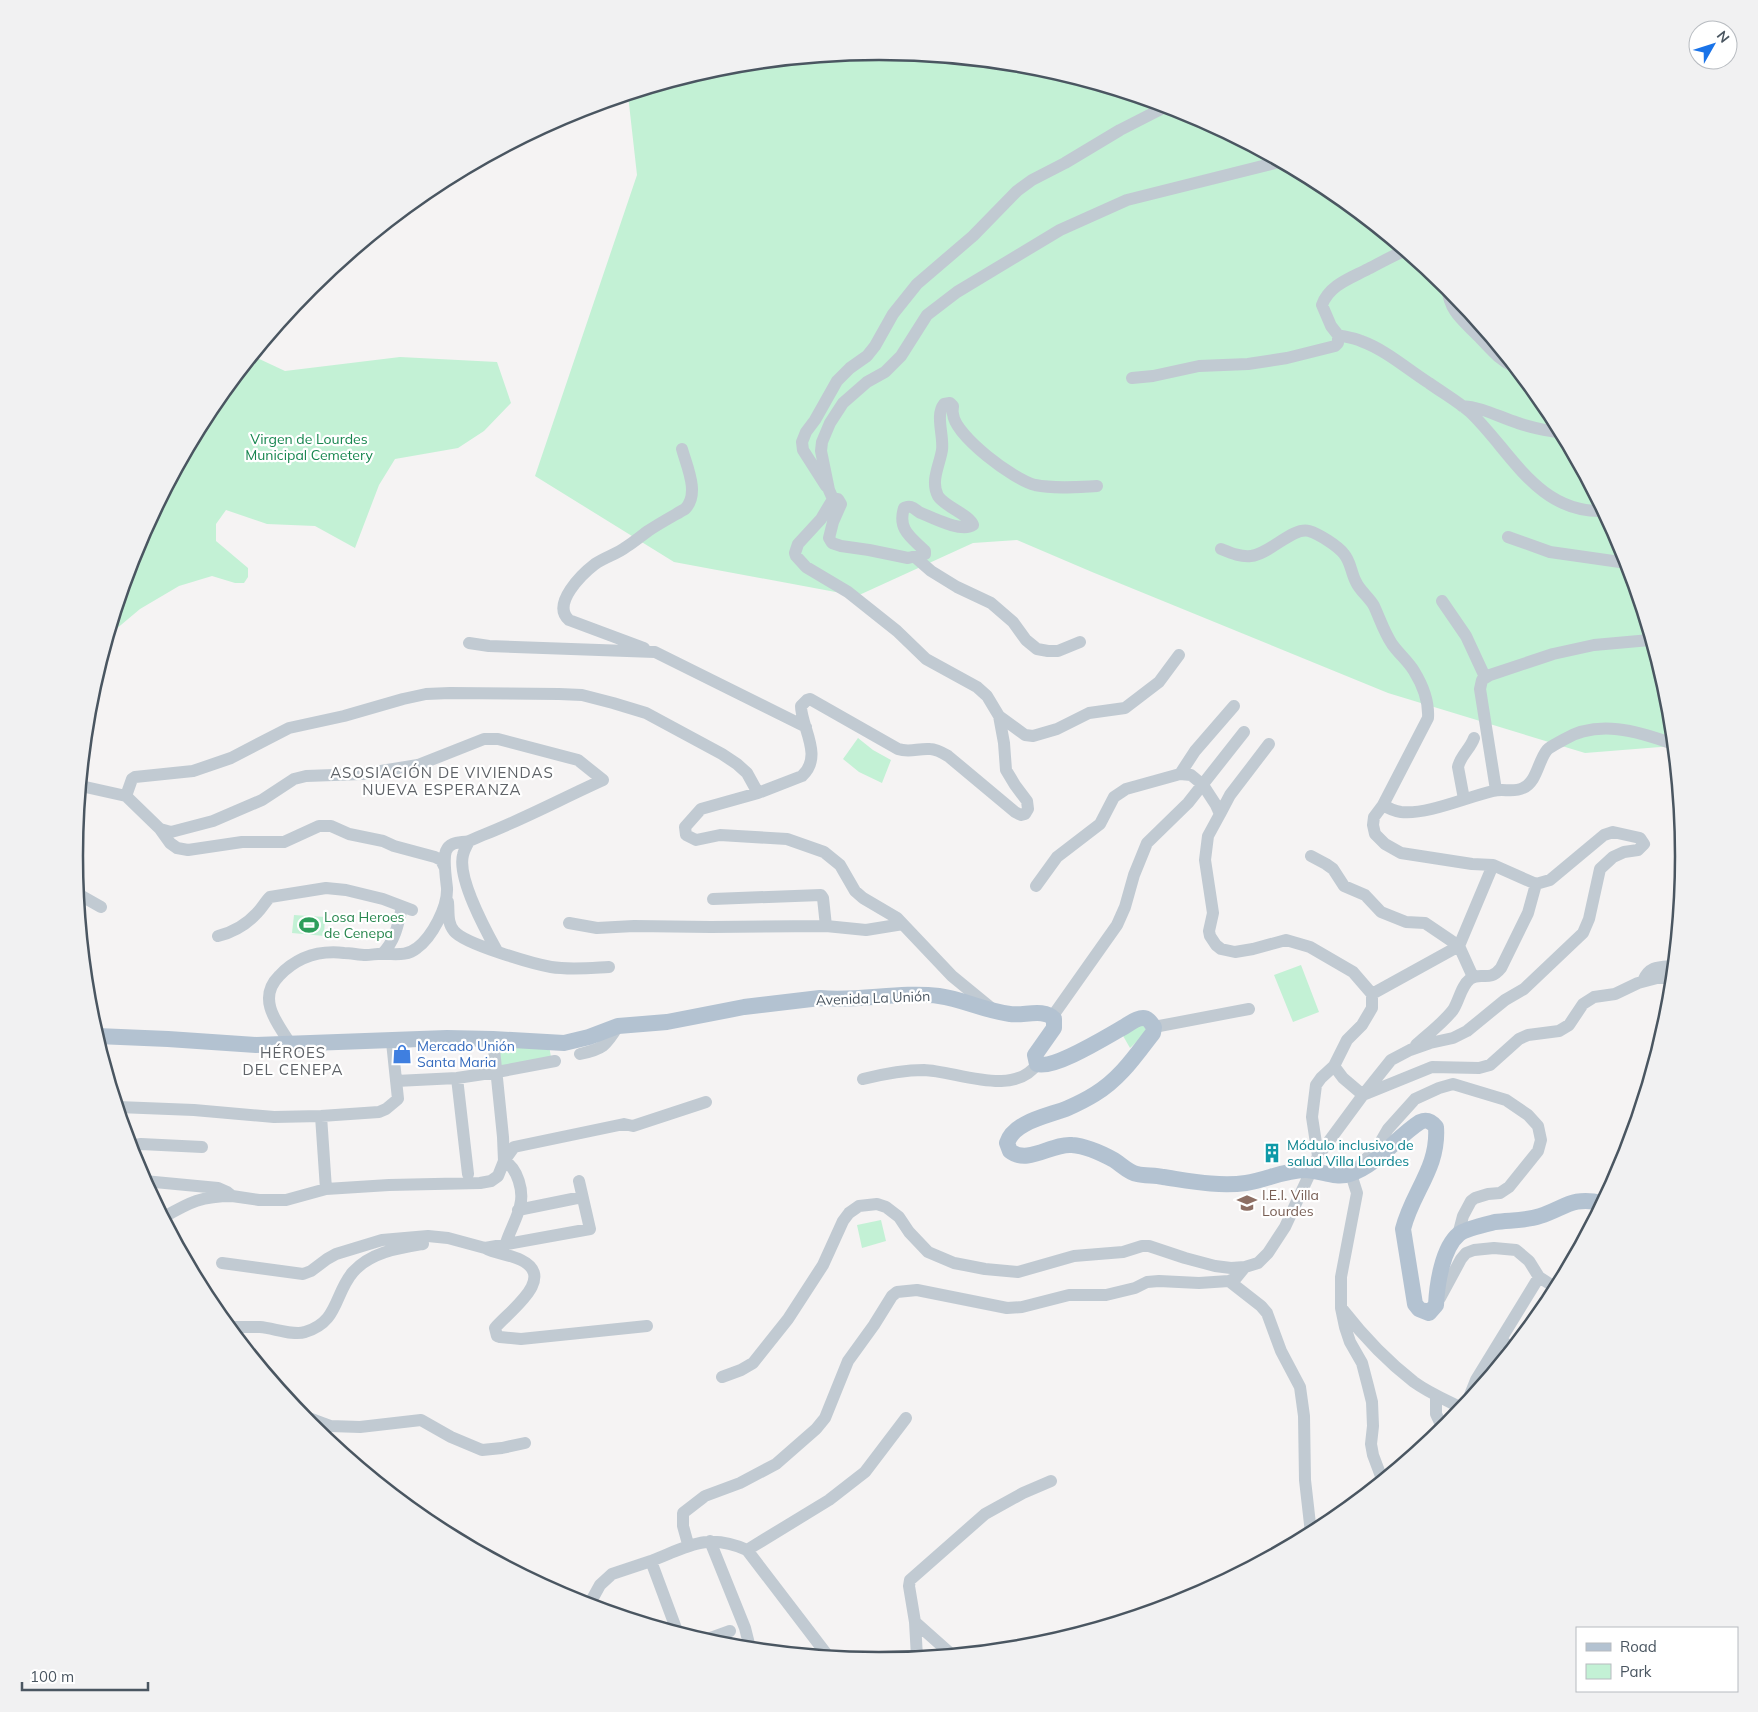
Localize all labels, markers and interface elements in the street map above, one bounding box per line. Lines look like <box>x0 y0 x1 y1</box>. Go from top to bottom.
north arrow <box>1688 20 1738 70</box>
text: N <box>1713 27 1733 47</box>
park label: Virgen de Lourdes Municipal Cemetery <box>245 430 373 464</box>
district label: ASOSIACIÓN DE VIVIENDAS NUEVA ESPERANZA <box>330 763 554 799</box>
place label: Losa Heroes de Cenepa <box>324 908 404 942</box>
sports icon: Losa Heroes de Cenepa <box>298 914 320 936</box>
street label: Avenida La Unión <box>815 987 931 1009</box>
place label: Mercado Unión Santa Maria <box>417 1037 515 1071</box>
district label: HÉROES DEL CENEPA <box>243 1043 343 1079</box>
shop icon: Mercado Unión Santa Maria <box>391 1043 413 1065</box>
place label: Módulo inclusivo de salud Villa Lourdes <box>1287 1136 1414 1170</box>
building icon: Módulo inclusivo de salud Villa Lourdes <box>1261 1142 1283 1164</box>
place label: I.E.I. Villa Lourdes <box>1262 1186 1319 1220</box>
school or university icon: I.E.I. Villa Lourdes <box>1236 1192 1258 1214</box>
legend <box>1576 1627 1738 1692</box>
text: Road <box>1620 1637 1657 1656</box>
scale bar <box>22 1660 149 1692</box>
text: Park <box>1620 1662 1652 1681</box>
text: 100 m <box>30 1667 74 1686</box>

